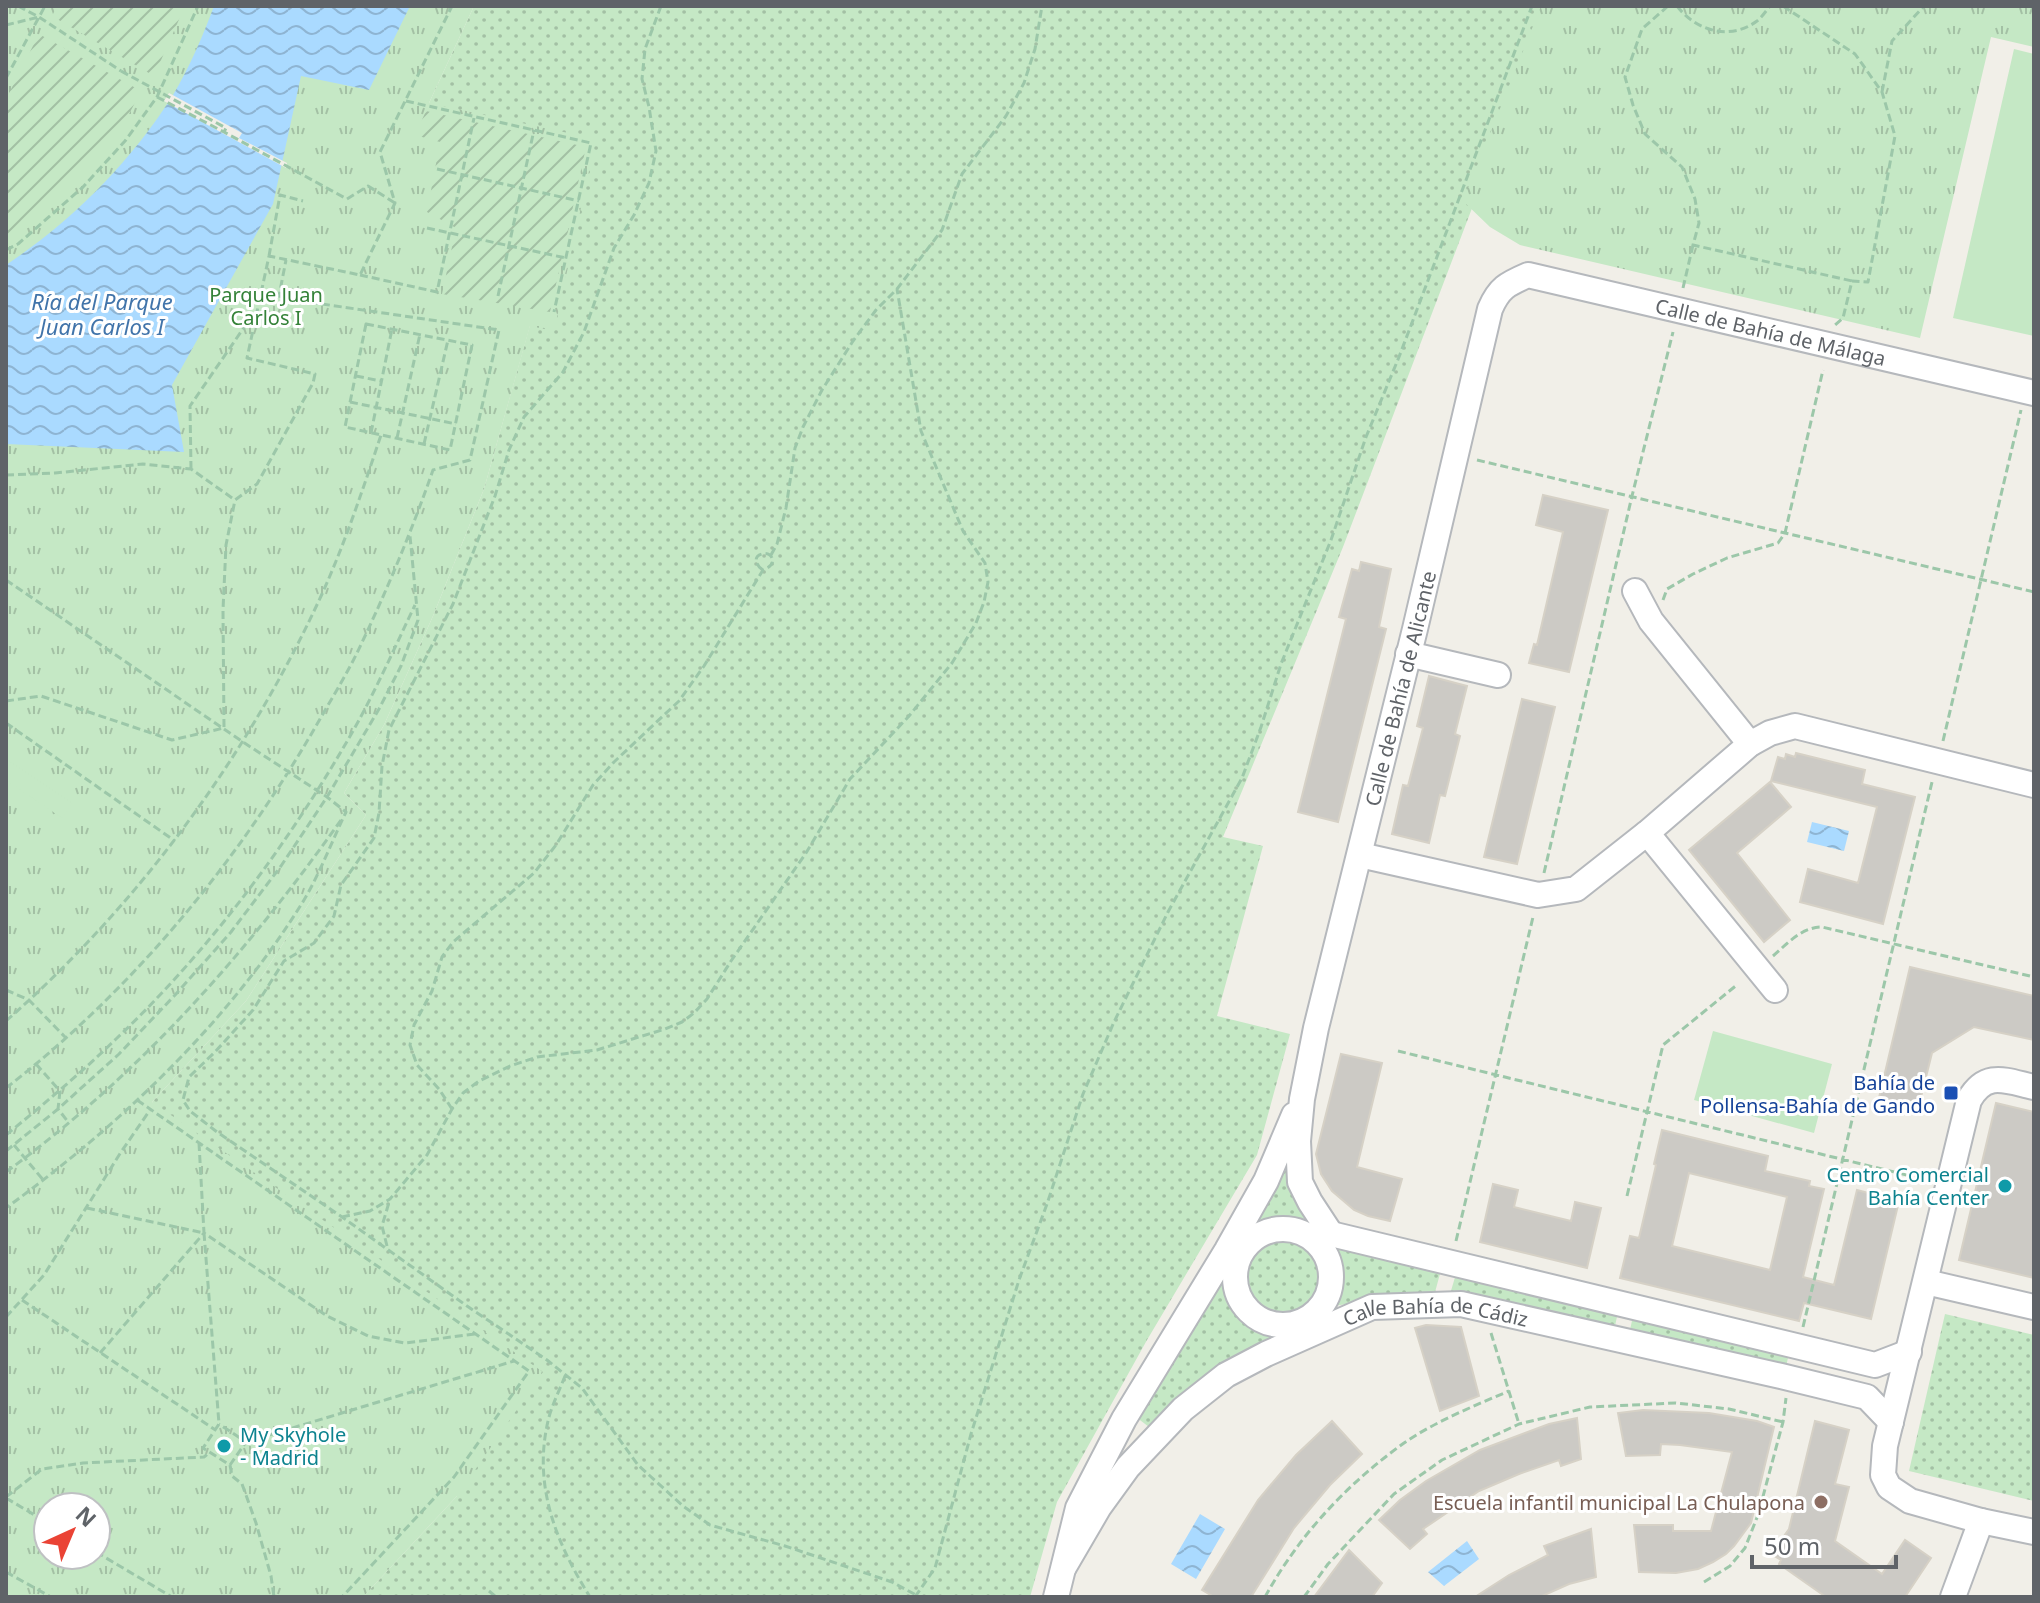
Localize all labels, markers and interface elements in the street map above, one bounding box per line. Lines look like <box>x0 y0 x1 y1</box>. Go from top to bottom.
park label: Parque Juan Carlos I <box>209 281 323 331</box>
water label: Ría del Parque Juan Carlos I <box>31 286 173 341</box>
street label: Calle de Bahía de Málaga <box>1653 292 1889 372</box>
street label: Calle de Bahía de Alicante <box>1358 568 1442 809</box>
place label: Bahía de Pollensa-Bahía de Gando <box>1700 1069 1935 1119</box>
marker: Bahía de Pollensa-Bahía de Gando <box>1942 1084 1960 1102</box>
place label: Centro Comercial Bahía Center <box>1827 1161 1989 1211</box>
marker: Centro Comercial Bahía Center <box>1996 1177 2014 1195</box>
street label: Calle Bahía de Cádiz <box>1338 1290 1531 1332</box>
place label: My Skyhole - Madrid <box>240 1421 346 1471</box>
marker: My Skyhole - Madrid <box>215 1437 233 1455</box>
place label: Escuela infantil municipal La Chulapona <box>1433 1489 1805 1516</box>
north arrow <box>32 1491 112 1571</box>
marker: Escuela infantil municipal La Chulapona <box>1812 1493 1830 1511</box>
text: N <box>70 1499 103 1533</box>
scale bar <box>1752 1519 1896 1569</box>
text: 50 m <box>1764 1529 1820 1562</box>

